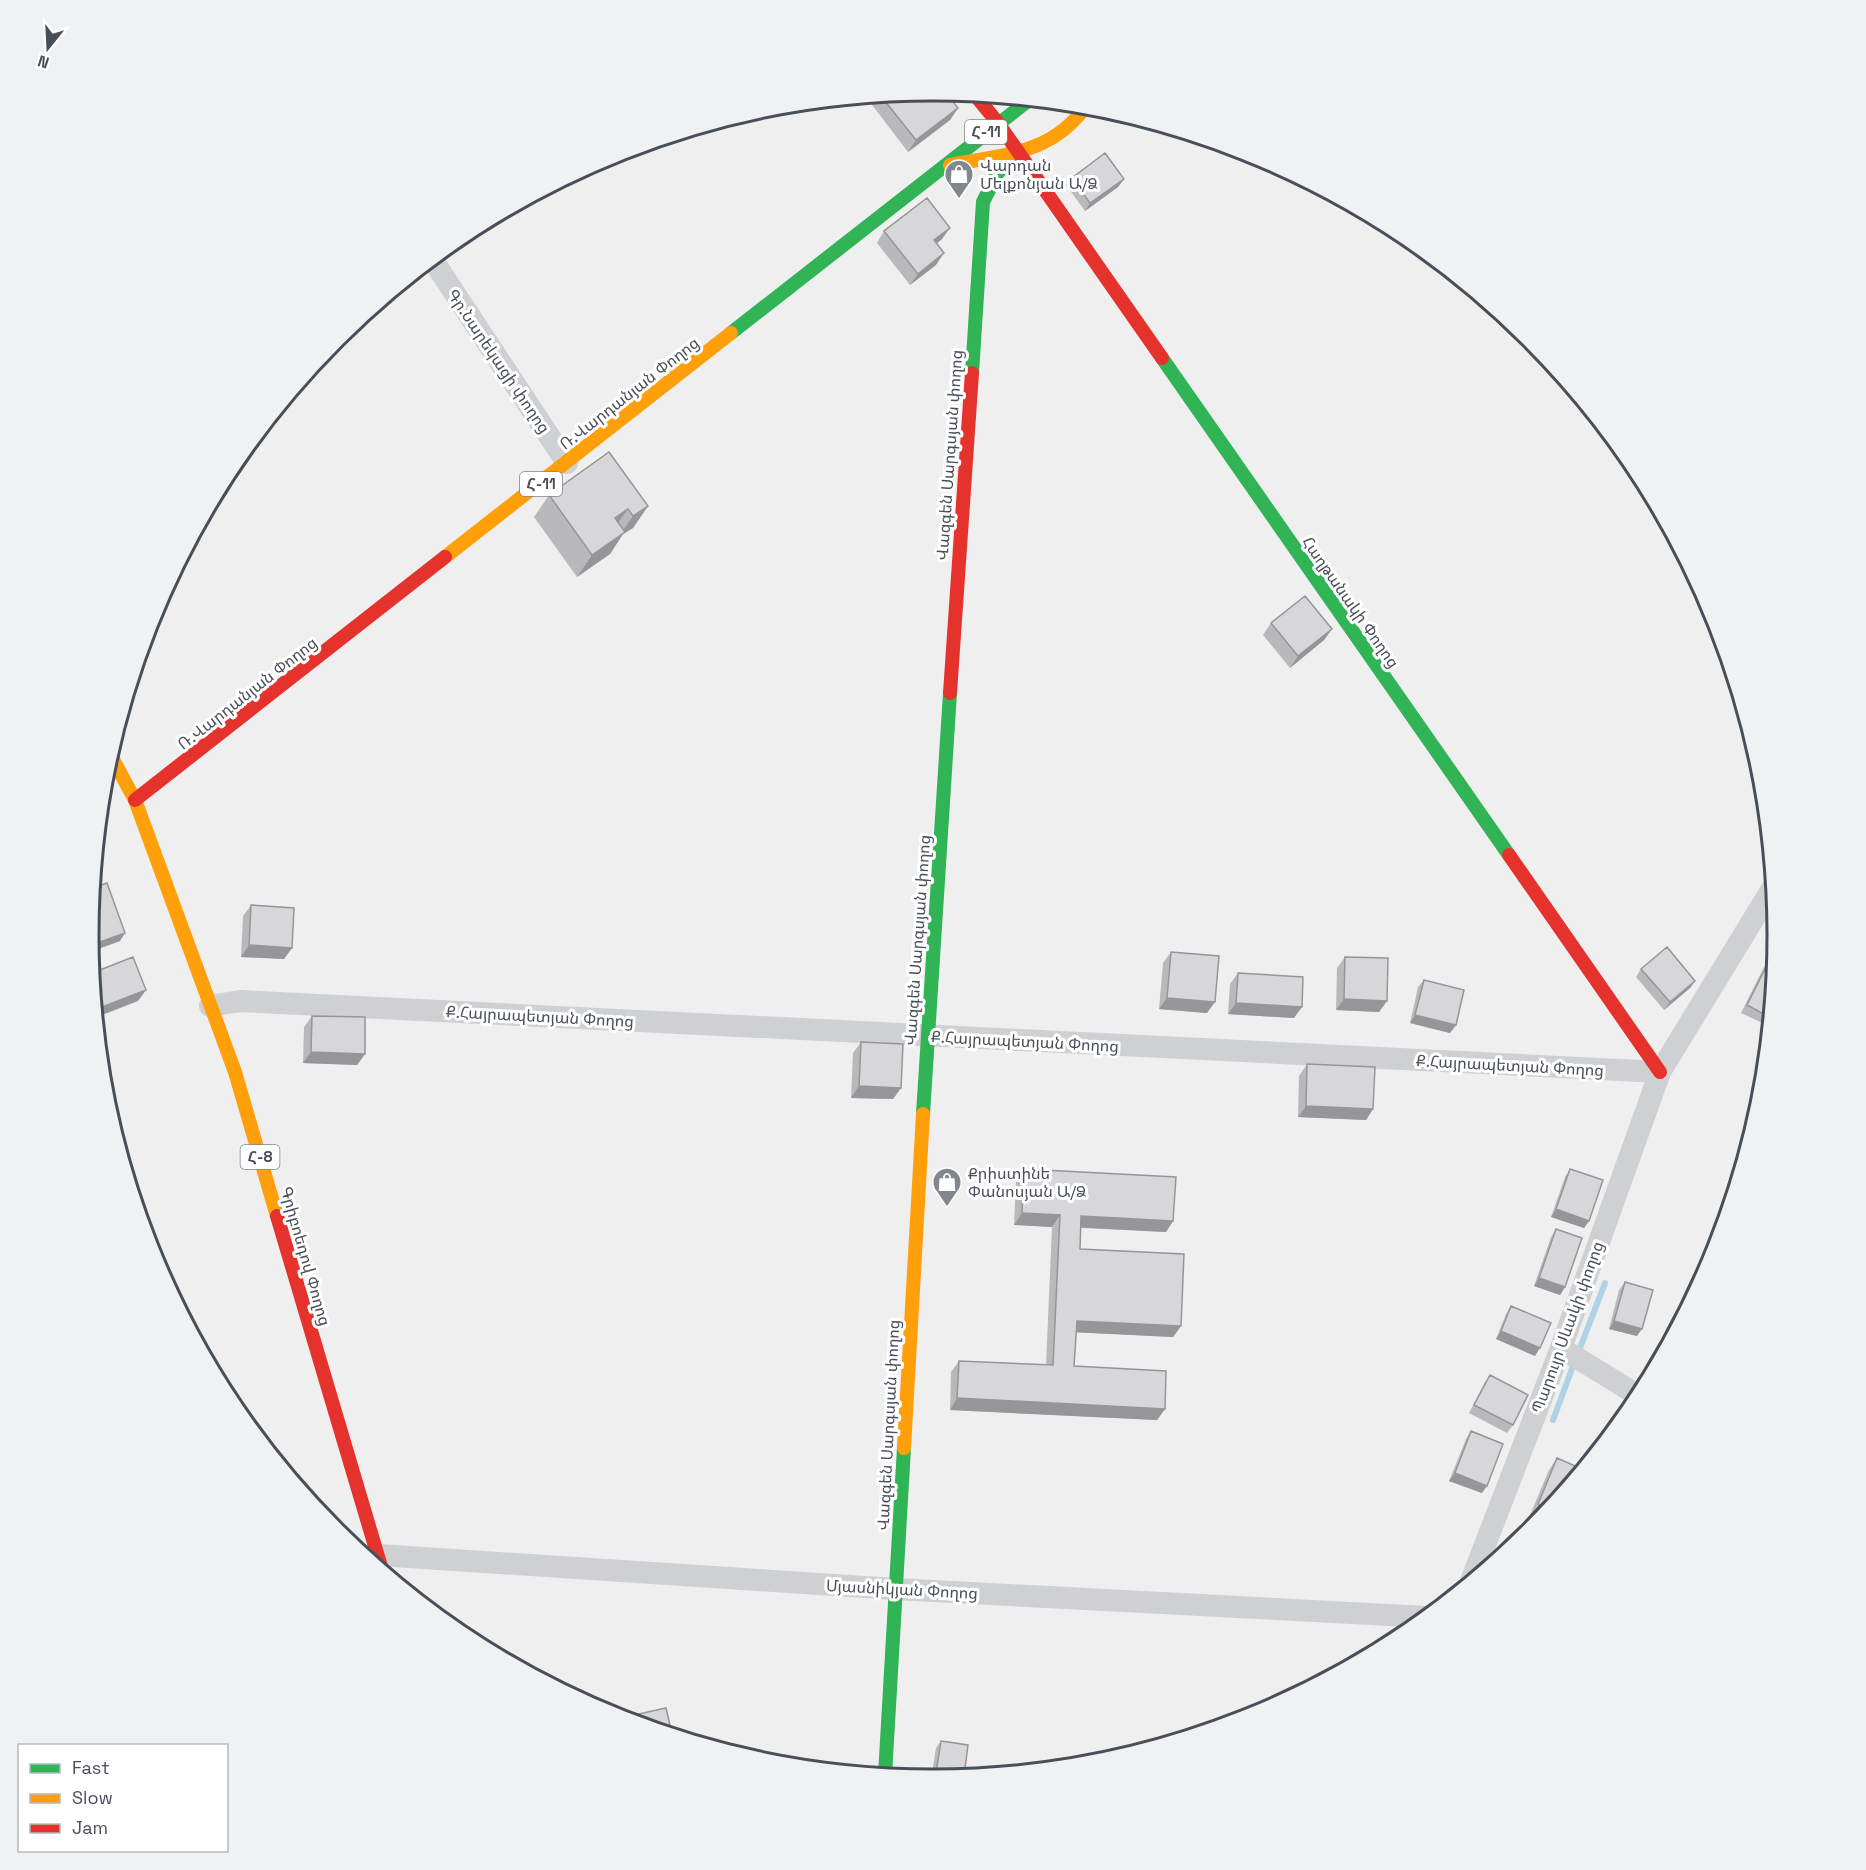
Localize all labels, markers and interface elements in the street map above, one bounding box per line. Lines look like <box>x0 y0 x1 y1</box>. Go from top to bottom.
north arrow <box>18 18 78 78</box>
text: N <box>35 50 52 73</box>
road number: Հ-11 <box>965 120 1007 144</box>
place label: Վարդան Մելքոնյան Ա/Ձ <box>980 155 1098 194</box>
shop icon: Վարդան Մելքոնյան Ա/Ձ <box>943 158 975 200</box>
street label: Գր.Նարեկացի փողոց <box>442 285 555 438</box>
street label: Ռ.Վարդանյան Փողոց <box>555 332 703 455</box>
street label: Վազգեն Սարգսյան փողոց <box>932 349 967 561</box>
road number: Հ-11 <box>520 472 562 496</box>
street label: Հաղթանակի Փողոց <box>1297 532 1404 672</box>
street label: Ռ.Վարդանյան Փողոց <box>173 632 321 755</box>
street label: Վազգեն Սարգսյան փողոց <box>900 834 935 1046</box>
street label: Ք.Հայրապետյան Փողոց <box>446 1001 634 1032</box>
street label: Ք.Հայրապետյան Փողոց <box>931 1026 1119 1057</box>
street label: Ք.Հայրապետյան Փողոց <box>1416 1050 1604 1081</box>
road number: Հ-8 <box>240 1145 280 1169</box>
place label: Քրիստինե Փանոսյան Ա/Ձ <box>968 1163 1086 1202</box>
shop icon: Քրիստինե Փանոսյան Ա/Ձ <box>931 1166 963 1208</box>
street label: Գրիբոեդով Փողոց <box>276 1184 335 1328</box>
street label: Պարույր Սևակի փողոց <box>1527 1238 1608 1416</box>
street label: Վազգեն Սարգսյան փողոց <box>872 1319 905 1531</box>
street label: Մյասնիկյան Փողոց <box>825 1575 978 1604</box>
legend <box>18 1744 228 1852</box>
text: Fast <box>72 1756 109 1779</box>
text: Slow <box>72 1786 113 1809</box>
text: Jam <box>72 1816 108 1839</box>

